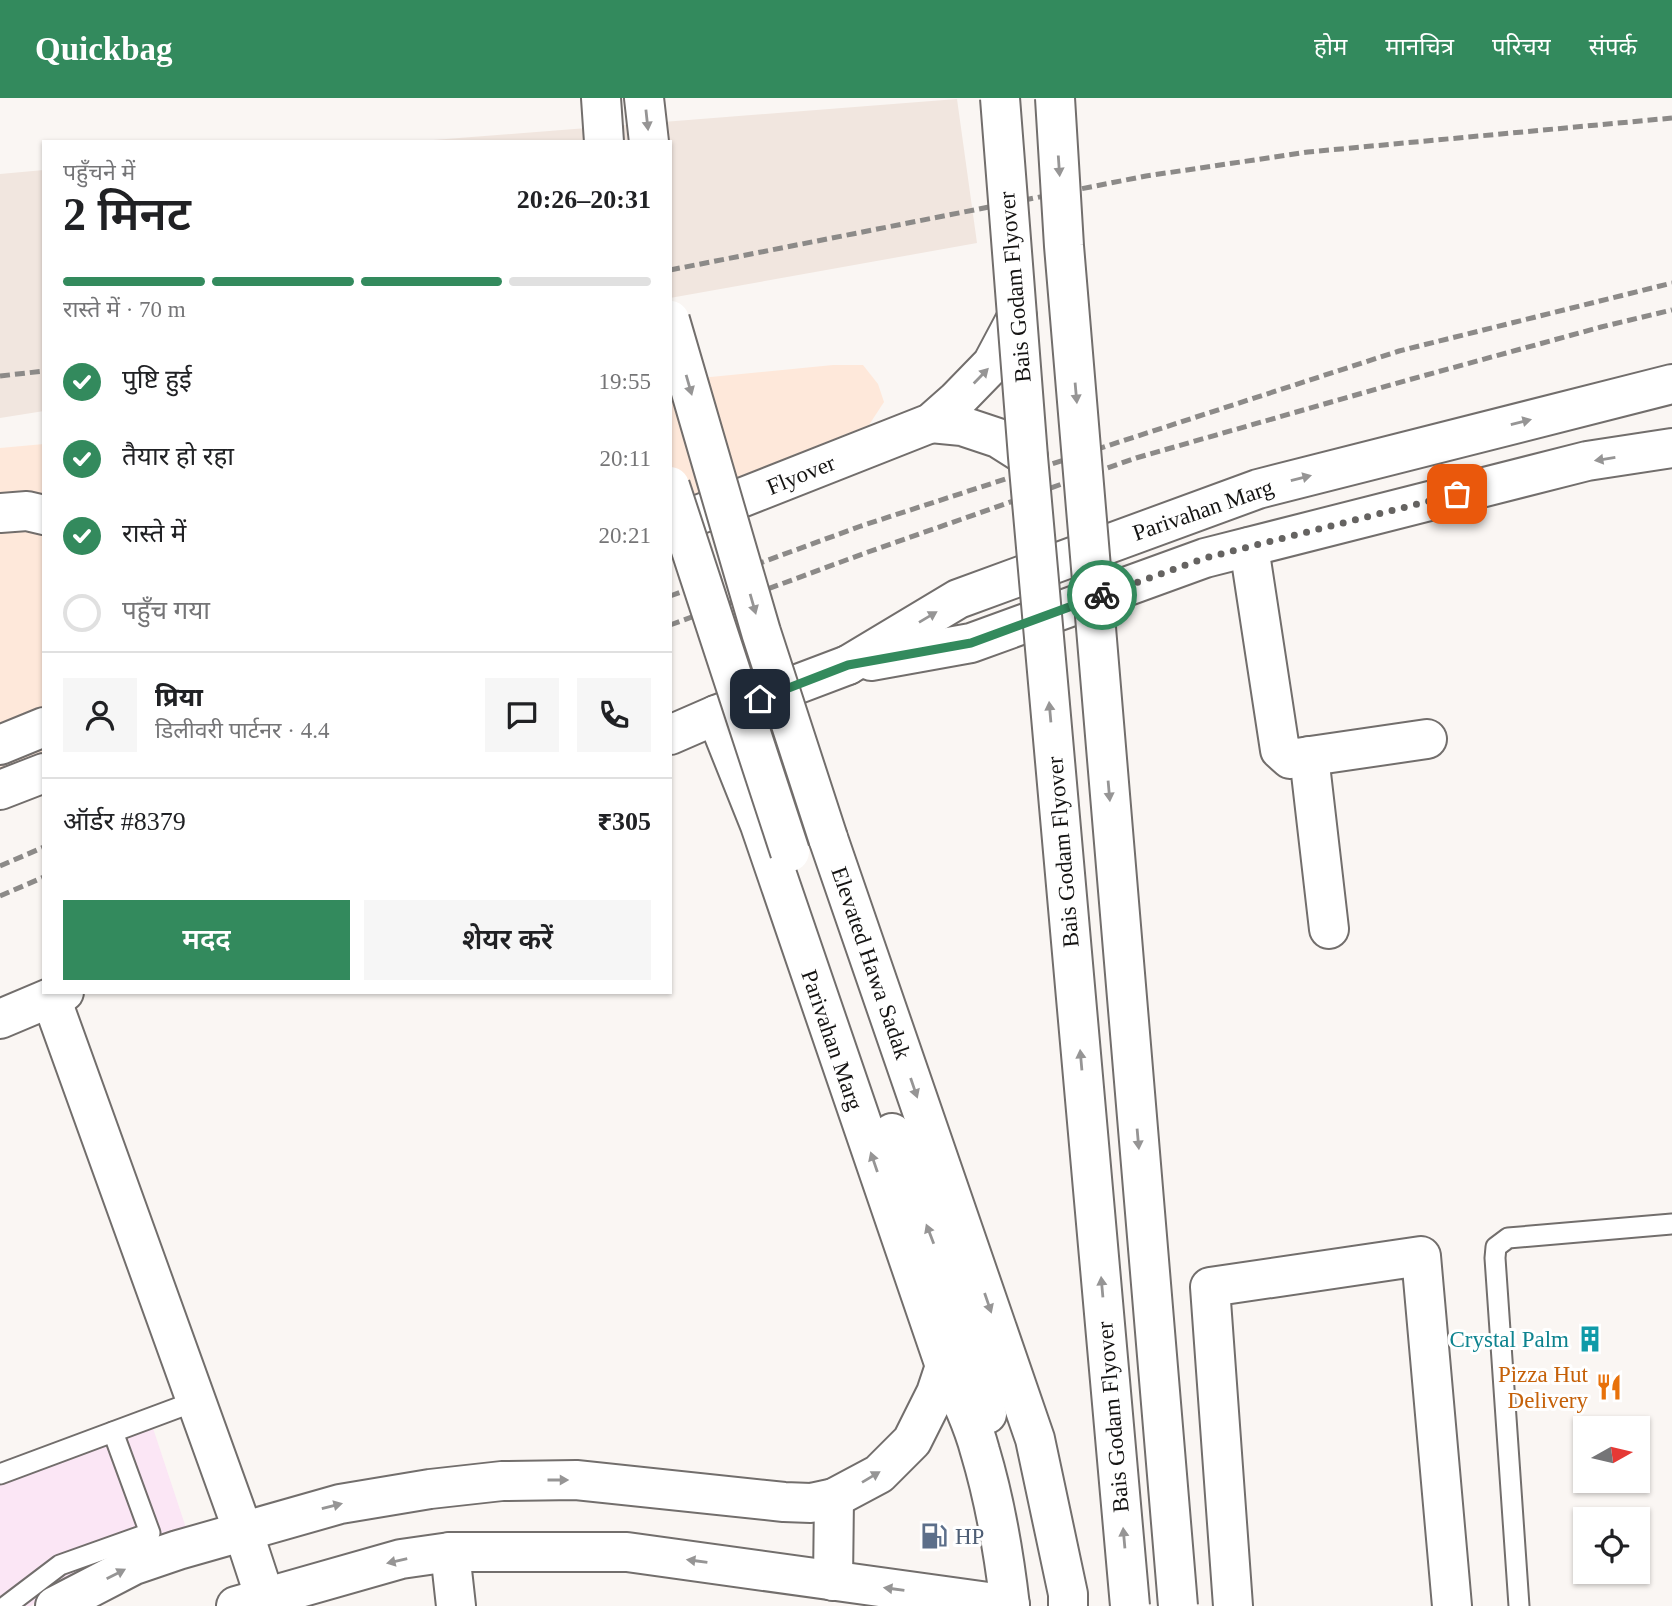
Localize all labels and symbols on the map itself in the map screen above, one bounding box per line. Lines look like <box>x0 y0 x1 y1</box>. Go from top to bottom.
one-way arrow <box>641 109 652 131</box>
one-way arrow <box>1054 155 1065 177</box>
street label: Bais Godam Flyover <box>994 190 1036 384</box>
one-way arrow <box>972 368 989 385</box>
one-way arrow <box>685 375 695 396</box>
one-way arrow <box>1071 382 1082 404</box>
one-way arrow <box>1510 416 1532 427</box>
street label: Flyover <box>763 450 839 500</box>
one-way arrow <box>1593 454 1615 465</box>
pin <box>1427 464 1487 524</box>
one-way arrow <box>1290 472 1312 483</box>
street label: Parivahan Marg <box>1129 474 1277 546</box>
courier <box>1067 560 1137 630</box>
one-way arrow <box>748 594 758 615</box>
one-way arrow <box>918 611 937 623</box>
pin <box>730 669 790 729</box>
one-way arrow <box>1044 701 1055 723</box>
street label: Bais Godam Flyover <box>1042 755 1084 949</box>
one-way arrow <box>1104 780 1115 802</box>
street label: Elevated Hawa Sadak <box>826 864 916 1063</box>
street label: Parivahan Marg <box>796 966 868 1114</box>
one-way arrow <box>1075 1049 1086 1071</box>
one-way arrow <box>909 1077 920 1098</box>
one-way arrow <box>1133 1129 1144 1151</box>
one-way arrow <box>868 1152 879 1173</box>
one-way arrow <box>924 1224 935 1245</box>
one-way arrow <box>1096 1276 1107 1298</box>
one-way arrow <box>983 1293 994 1314</box>
street label: Bais Godam Flyover <box>1092 1320 1134 1514</box>
building icon: Crystal Palm <box>1575 1324 1605 1354</box>
place label: Crystal Palm <box>1450 1327 1569 1352</box>
place label: Pizza Hut Delivery <box>1498 1362 1589 1413</box>
restaurant icon: Pizza Hut Delivery <box>1594 1372 1624 1402</box>
north arrow <box>1573 1416 1650 1493</box>
one-way arrow <box>862 1471 881 1484</box>
one-way arrow <box>547 1475 569 1486</box>
one-way arrow <box>322 1500 344 1511</box>
fuel station icon: HP <box>919 1521 949 1551</box>
place label: HP <box>955 1524 984 1549</box>
one-way arrow <box>1118 1527 1129 1549</box>
one-way arrow <box>386 1556 408 1567</box>
one-way arrow <box>686 1556 708 1567</box>
one-way arrow <box>106 1569 126 1580</box>
one-way arrow <box>882 1583 904 1594</box>

